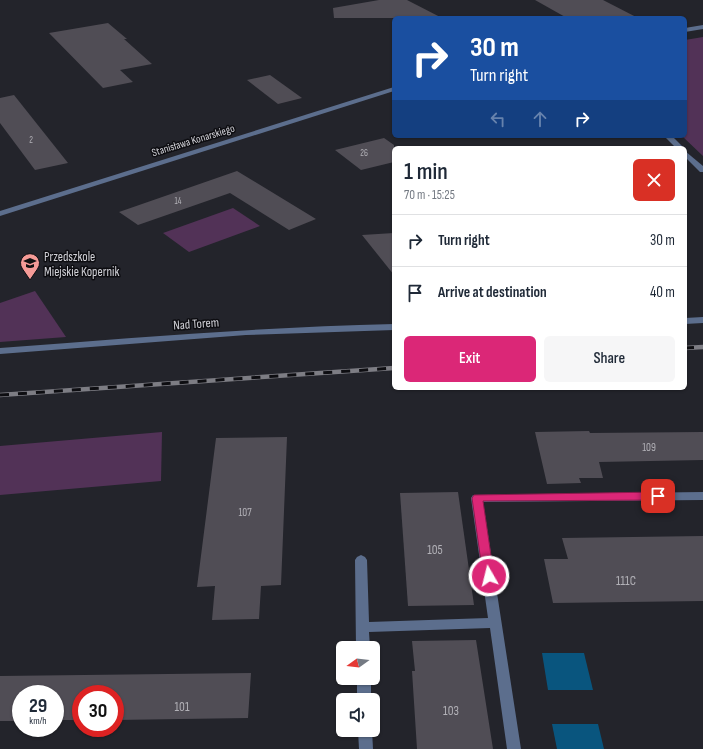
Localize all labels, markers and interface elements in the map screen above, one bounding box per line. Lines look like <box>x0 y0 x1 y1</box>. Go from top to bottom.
text: 30 m <box>470 31 519 64</box>
icon: right <box>404 32 456 84</box>
text: Turn right <box>470 65 528 86</box>
icon: left <box>487 108 509 130</box>
icon: ahead <box>529 108 551 130</box>
icon: right <box>571 108 593 130</box>
street label: Stanisława Konarskiego <box>150 122 237 159</box>
house number: 2 <box>29 135 33 146</box>
house number: 26 <box>360 148 368 159</box>
text: 1 min <box>404 157 448 186</box>
button: close <box>633 159 675 201</box>
text: 70 m · 15:25 <box>404 187 455 203</box>
house number: 14 <box>175 196 182 207</box>
icon: right <box>404 230 426 252</box>
text: Turn right <box>438 231 490 250</box>
text: 30 m <box>650 231 675 250</box>
place label: Przedszkole Miejskie Kopernik <box>44 249 119 280</box>
school or university icon: Przedszkole Miejskie Kopernik <box>19 252 41 280</box>
icon: arrive <box>404 282 426 304</box>
text: Arrive at destination <box>438 283 547 302</box>
text: 40 m <box>650 283 675 302</box>
street label: Nad Torem <box>173 314 220 334</box>
button: Exit <box>404 336 536 382</box>
button: Share <box>544 336 675 382</box>
house number: 109 <box>642 441 656 454</box>
pin <box>641 479 675 513</box>
icon: arrive <box>647 485 669 507</box>
house number: 107 <box>238 506 252 519</box>
house number: 105 <box>427 542 443 558</box>
position arrow <box>468 555 510 597</box>
house number: 111C <box>616 573 636 589</box>
north arrow <box>336 641 380 685</box>
map controls <box>336 641 380 737</box>
speed limit sign: 30 <box>72 685 124 737</box>
button: sound <box>336 693 380 737</box>
text: 29 <box>29 694 47 718</box>
house number: 101 <box>175 699 190 715</box>
house number: 103 <box>443 703 459 719</box>
text: km/h <box>29 715 47 727</box>

